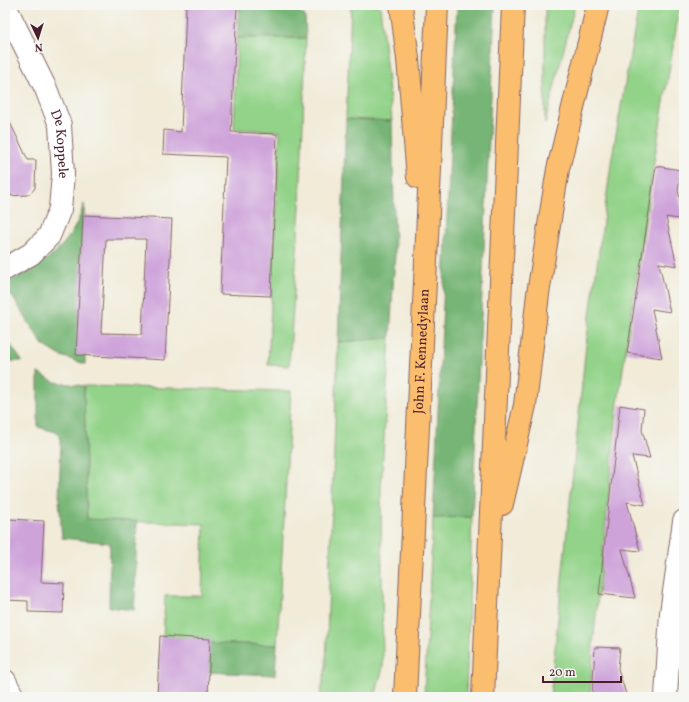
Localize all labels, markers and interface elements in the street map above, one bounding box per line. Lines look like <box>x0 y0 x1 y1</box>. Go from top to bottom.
north arrow <box>18 18 58 58</box>
text: N <box>34 39 43 54</box>
street label: De Koppele <box>45 107 73 180</box>
street label: John F. Kennedylaan <box>409 288 434 415</box>
scale bar <box>543 658 621 684</box>
text: 20 m <box>549 665 576 681</box>

